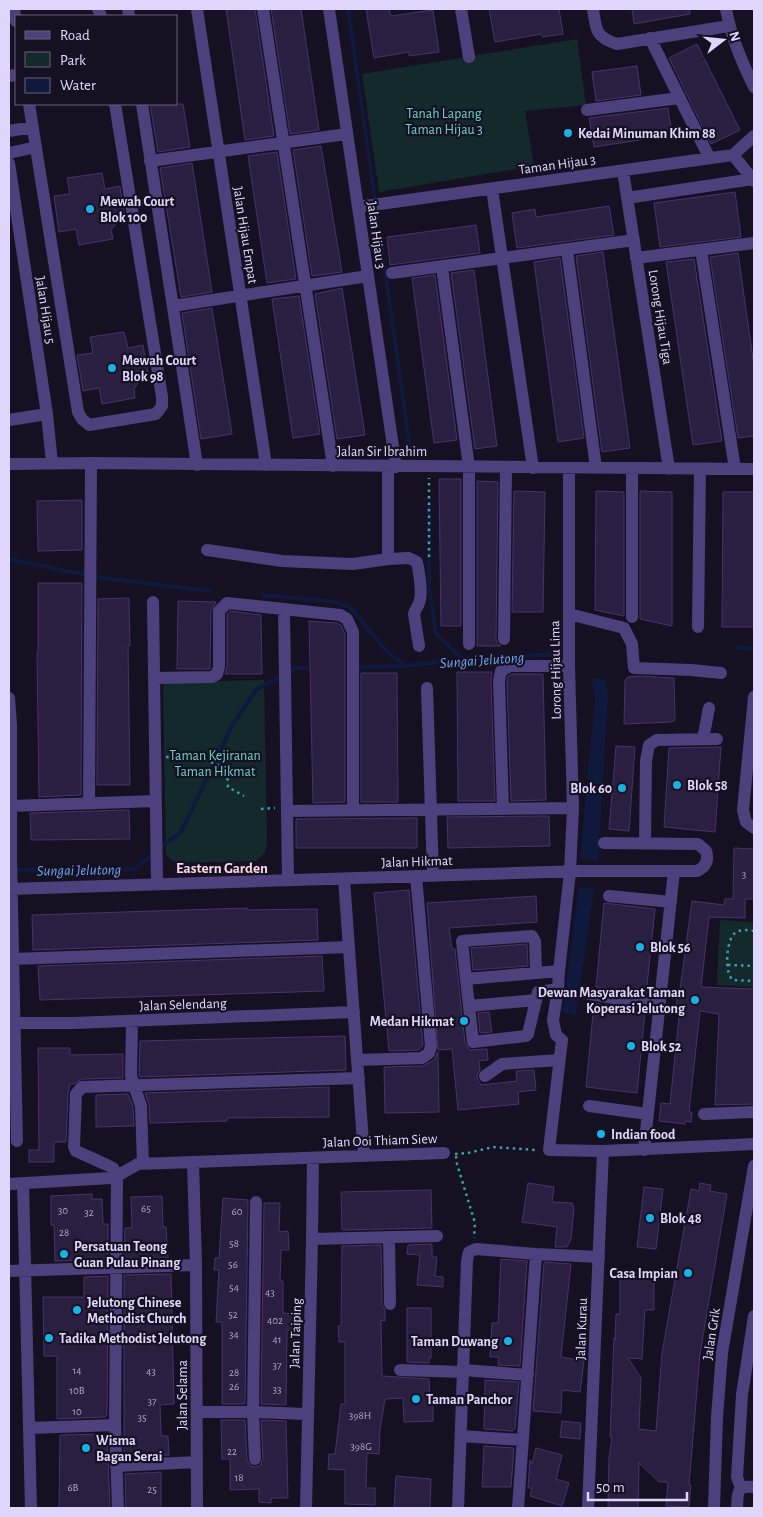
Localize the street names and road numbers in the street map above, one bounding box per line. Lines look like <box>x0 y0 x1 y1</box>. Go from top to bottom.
street label: Taman Hijau 3 <box>518 153 597 177</box>
street label: Jalan Hijau Empat <box>230 186 260 285</box>
street label: Jalan Hijau 3 <box>364 200 388 270</box>
street label: Lorong Hijau Tiga <box>646 269 675 366</box>
street label: Jalan Hijau 5 <box>33 275 57 345</box>
street label: Jalan Sir Ibrahim <box>337 445 427 459</box>
street label: Lorong Hijau Lima <box>548 620 564 720</box>
street label: Jalan Hikmat <box>381 854 453 870</box>
street label: Jalan Selendang <box>139 996 227 1014</box>
street label: Jalan Ooi Thiam Siew <box>323 1132 438 1150</box>
street label: Jalan Taiping <box>288 1298 304 1368</box>
street label: Jalan Kurau <box>574 1298 590 1360</box>
street label: Jalan Grik <box>701 1307 723 1361</box>
street label: Jalan Selama <box>176 1359 190 1430</box>

